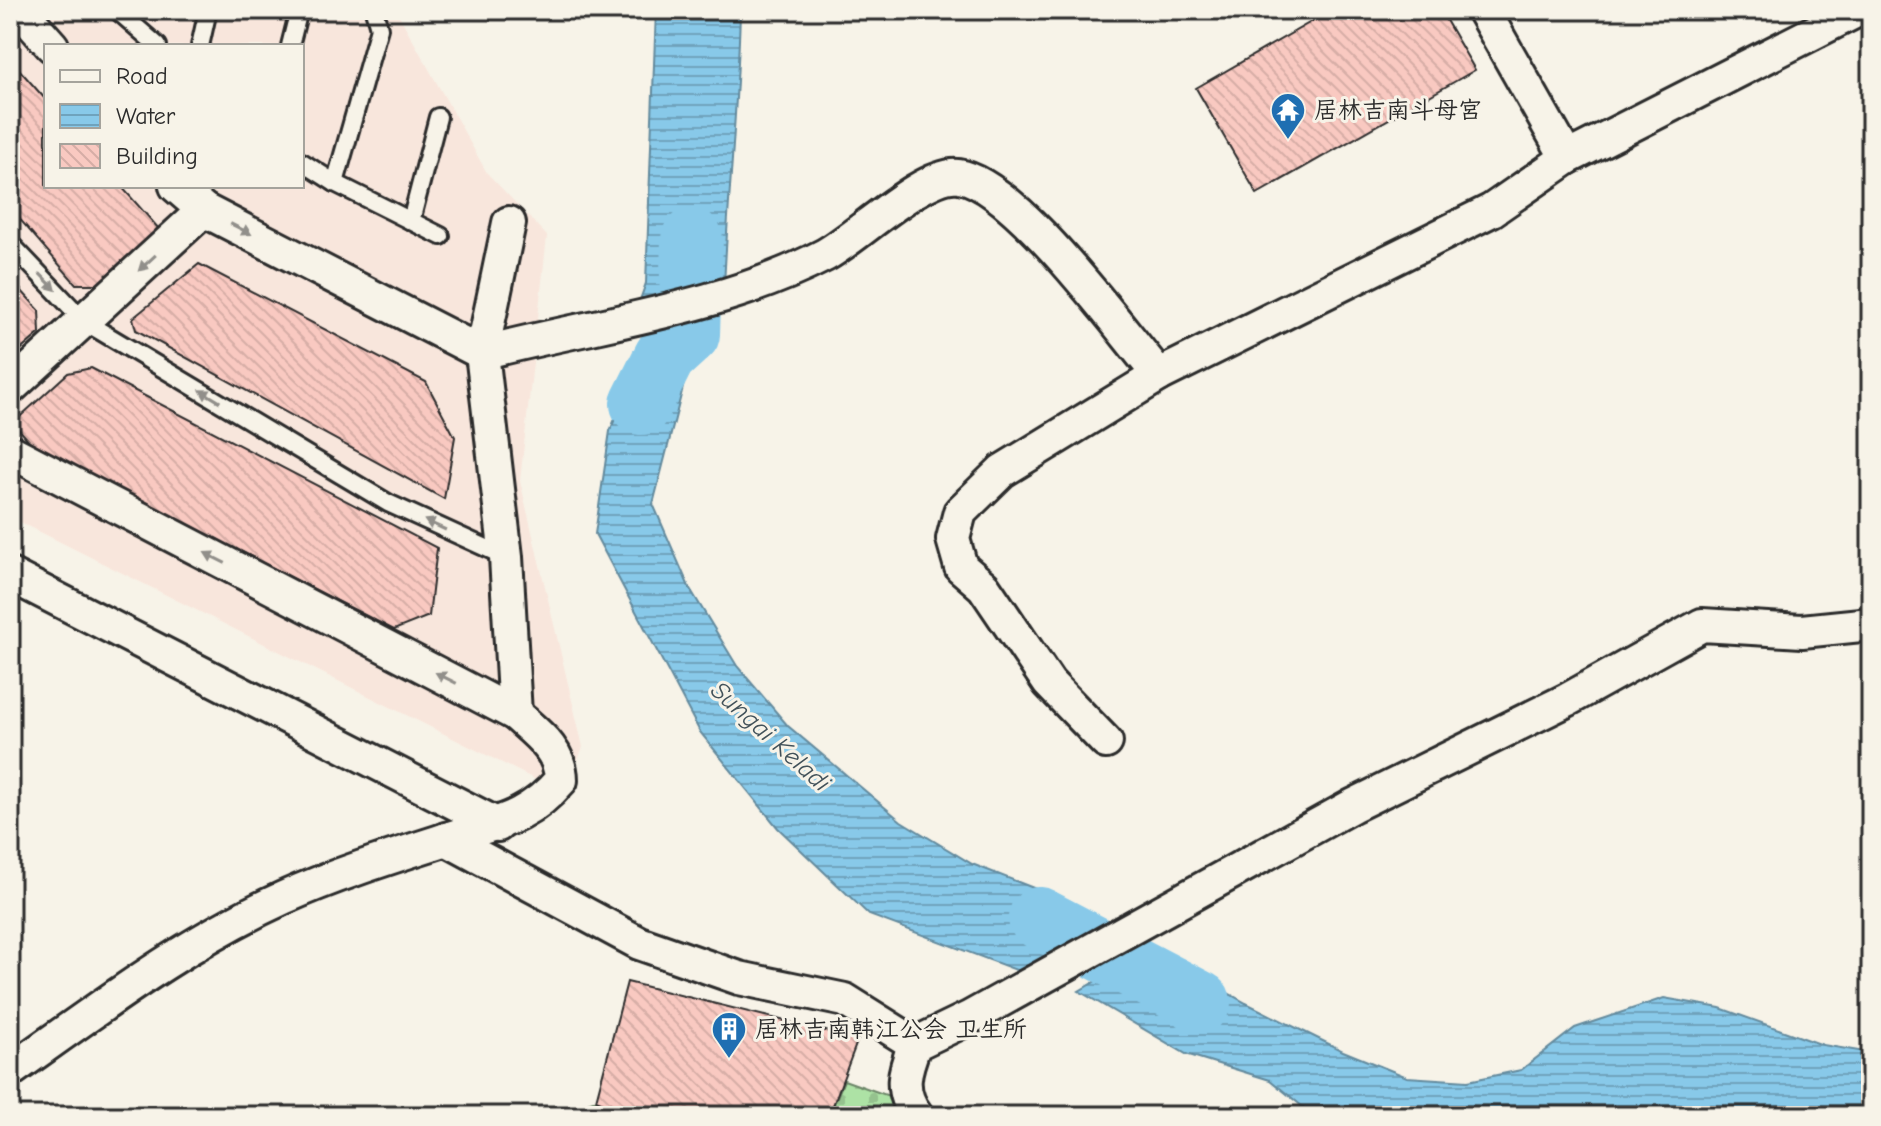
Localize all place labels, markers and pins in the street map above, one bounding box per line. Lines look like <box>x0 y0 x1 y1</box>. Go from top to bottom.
temple icon: 居林吉南斗母宫 <box>1269 91 1307 141</box>
place label: 居林吉南斗母宫 <box>1314 96 1482 124</box>
building icon: 居林吉南韩江公会 卫生所 <box>710 1010 748 1060</box>
place label: 居林吉南韩江公会 卫生所 <box>755 1015 1027 1043</box>

